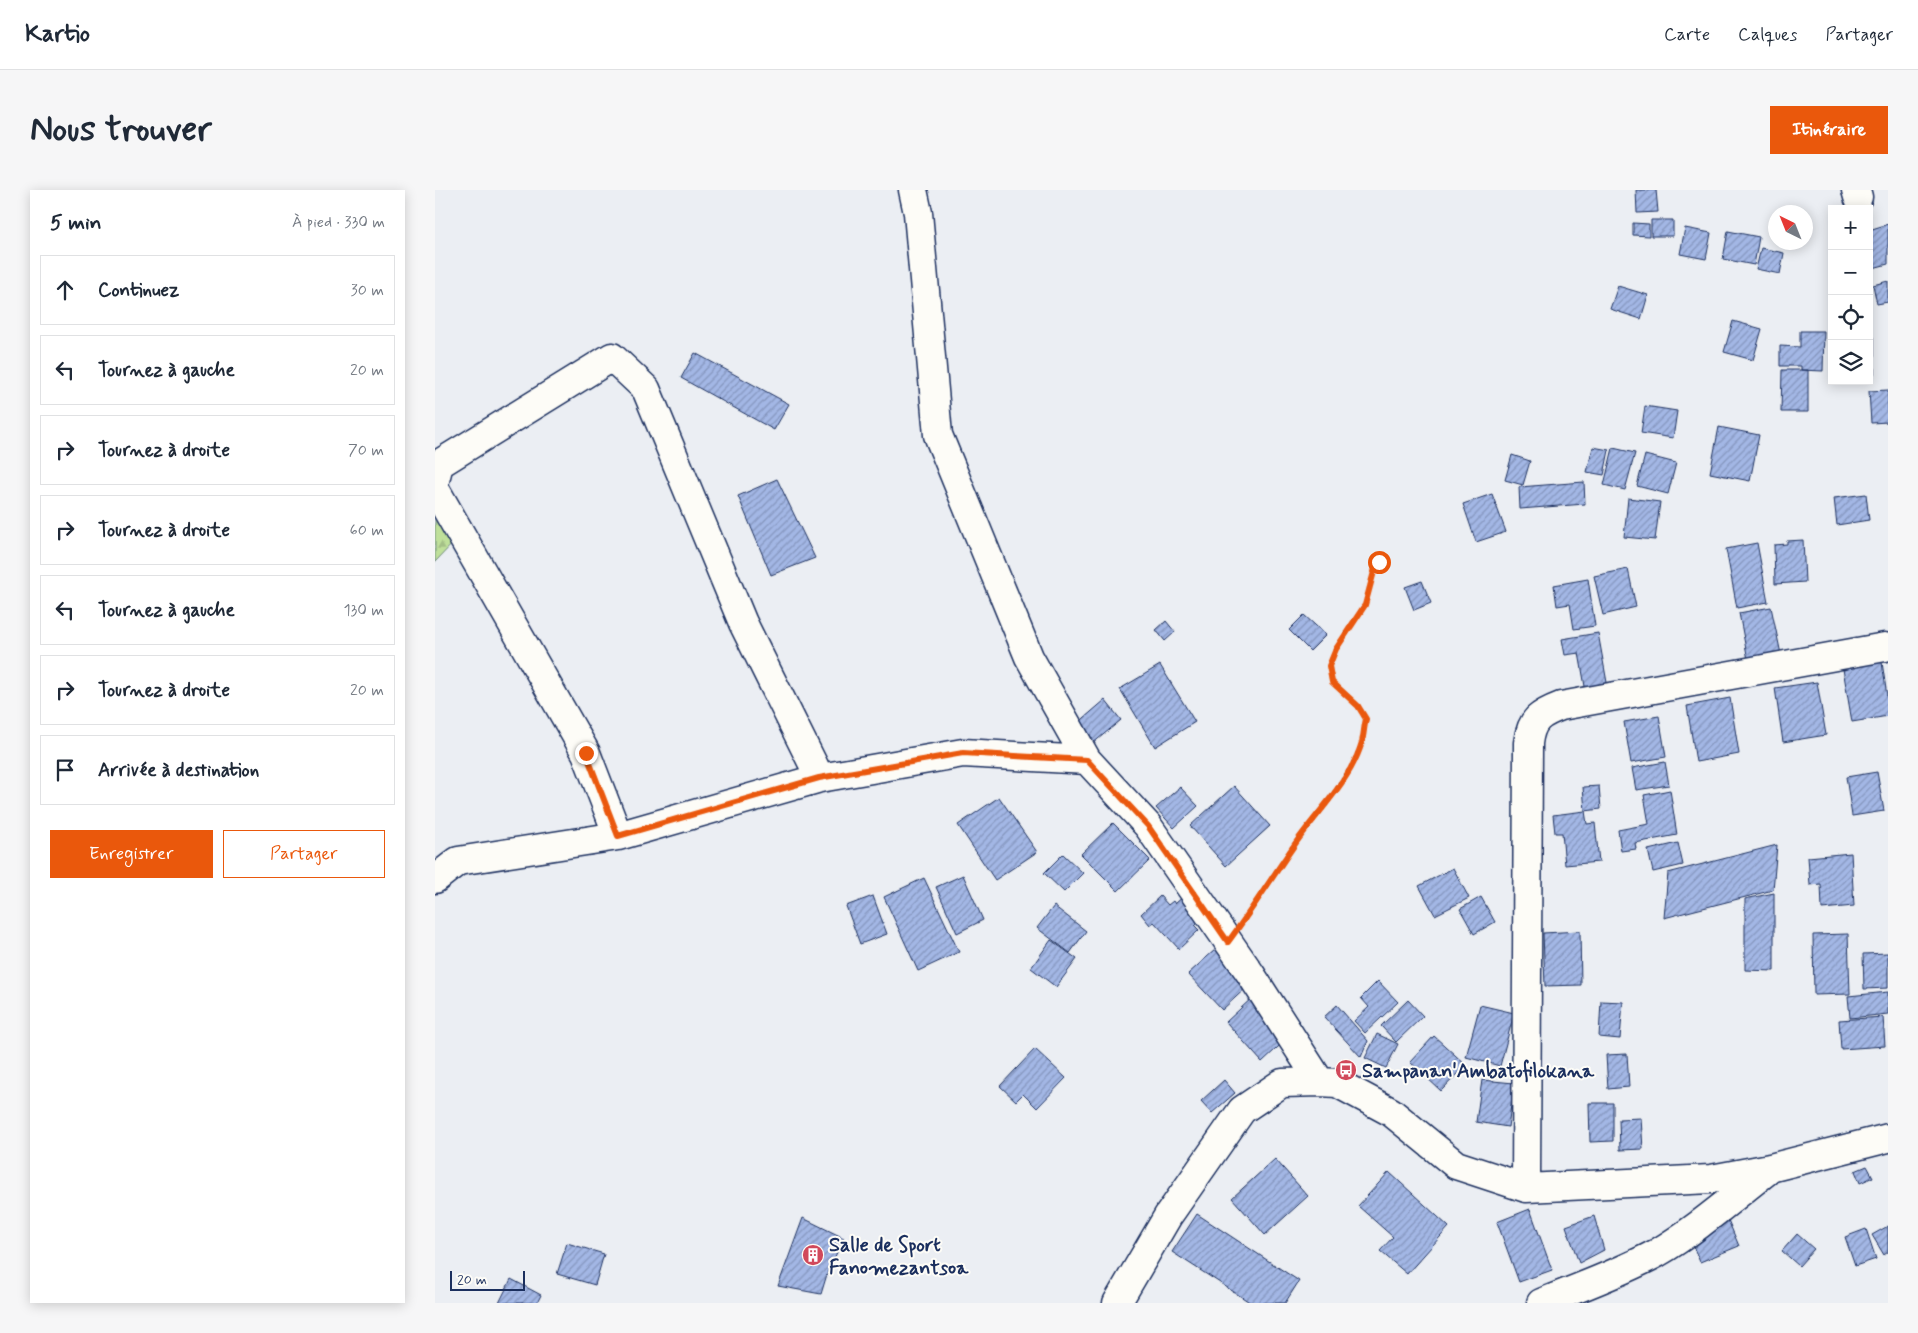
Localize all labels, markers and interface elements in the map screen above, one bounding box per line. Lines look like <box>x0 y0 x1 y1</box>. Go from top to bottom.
text: Kartio <box>25 19 90 50</box>
text: Carte <box>1664 23 1710 47</box>
text: Calques <box>1738 23 1797 47</box>
text: Partager <box>1825 23 1893 47</box>
button: Itinéraire <box>1770 106 1888 154</box>
text: Nous trouver <box>30 107 212 153</box>
north arrow <box>1768 205 1813 250</box>
map controls <box>1828 205 1873 385</box>
button: + <box>1828 205 1873 250</box>
text: 5 min <box>50 209 102 237</box>
text: À pied · 330 m <box>292 212 385 233</box>
button: − <box>1828 250 1873 295</box>
icon: ahead <box>51 276 79 304</box>
text: Continuez <box>98 278 179 303</box>
text: 30 m <box>351 280 384 301</box>
button: locate <box>1828 295 1873 340</box>
button: layers <box>1828 340 1873 385</box>
icon: left <box>51 356 79 384</box>
text: Tournez à gauche <box>98 358 235 383</box>
text: 20 m <box>350 360 384 381</box>
icon: right <box>51 436 79 464</box>
text: Tournez à droite <box>98 438 230 463</box>
text: 70 m <box>348 440 384 461</box>
icon: right <box>51 516 79 544</box>
text: Tournez à droite <box>98 518 230 543</box>
text: 60 m <box>350 520 384 541</box>
route start <box>1368 551 1391 574</box>
icon: left <box>51 596 79 624</box>
text: Tournez à gauche <box>98 598 235 623</box>
text: 130 m <box>343 600 384 621</box>
icon: right <box>51 676 79 704</box>
text: Tournez à droite <box>98 678 230 703</box>
text: 20 m <box>350 680 384 701</box>
route end <box>575 742 598 765</box>
icon: arrive <box>51 756 79 784</box>
text: Arrivée à destination <box>98 758 259 783</box>
button: Enregistrer <box>50 830 213 878</box>
button: Partager <box>223 830 385 878</box>
bus stop icon: Sampanan'Ambatofilokana <box>1334 1058 1358 1082</box>
place label: Sampanan'Ambatofilokana <box>1362 1058 1595 1085</box>
place label: Salle de Sport Fanomezantsoa <box>829 1232 969 1282</box>
building icon: Salle de Sport Fanomezantsoa <box>801 1243 825 1267</box>
scale bar <box>450 1268 525 1291</box>
text: 20 m <box>457 1271 487 1289</box>

